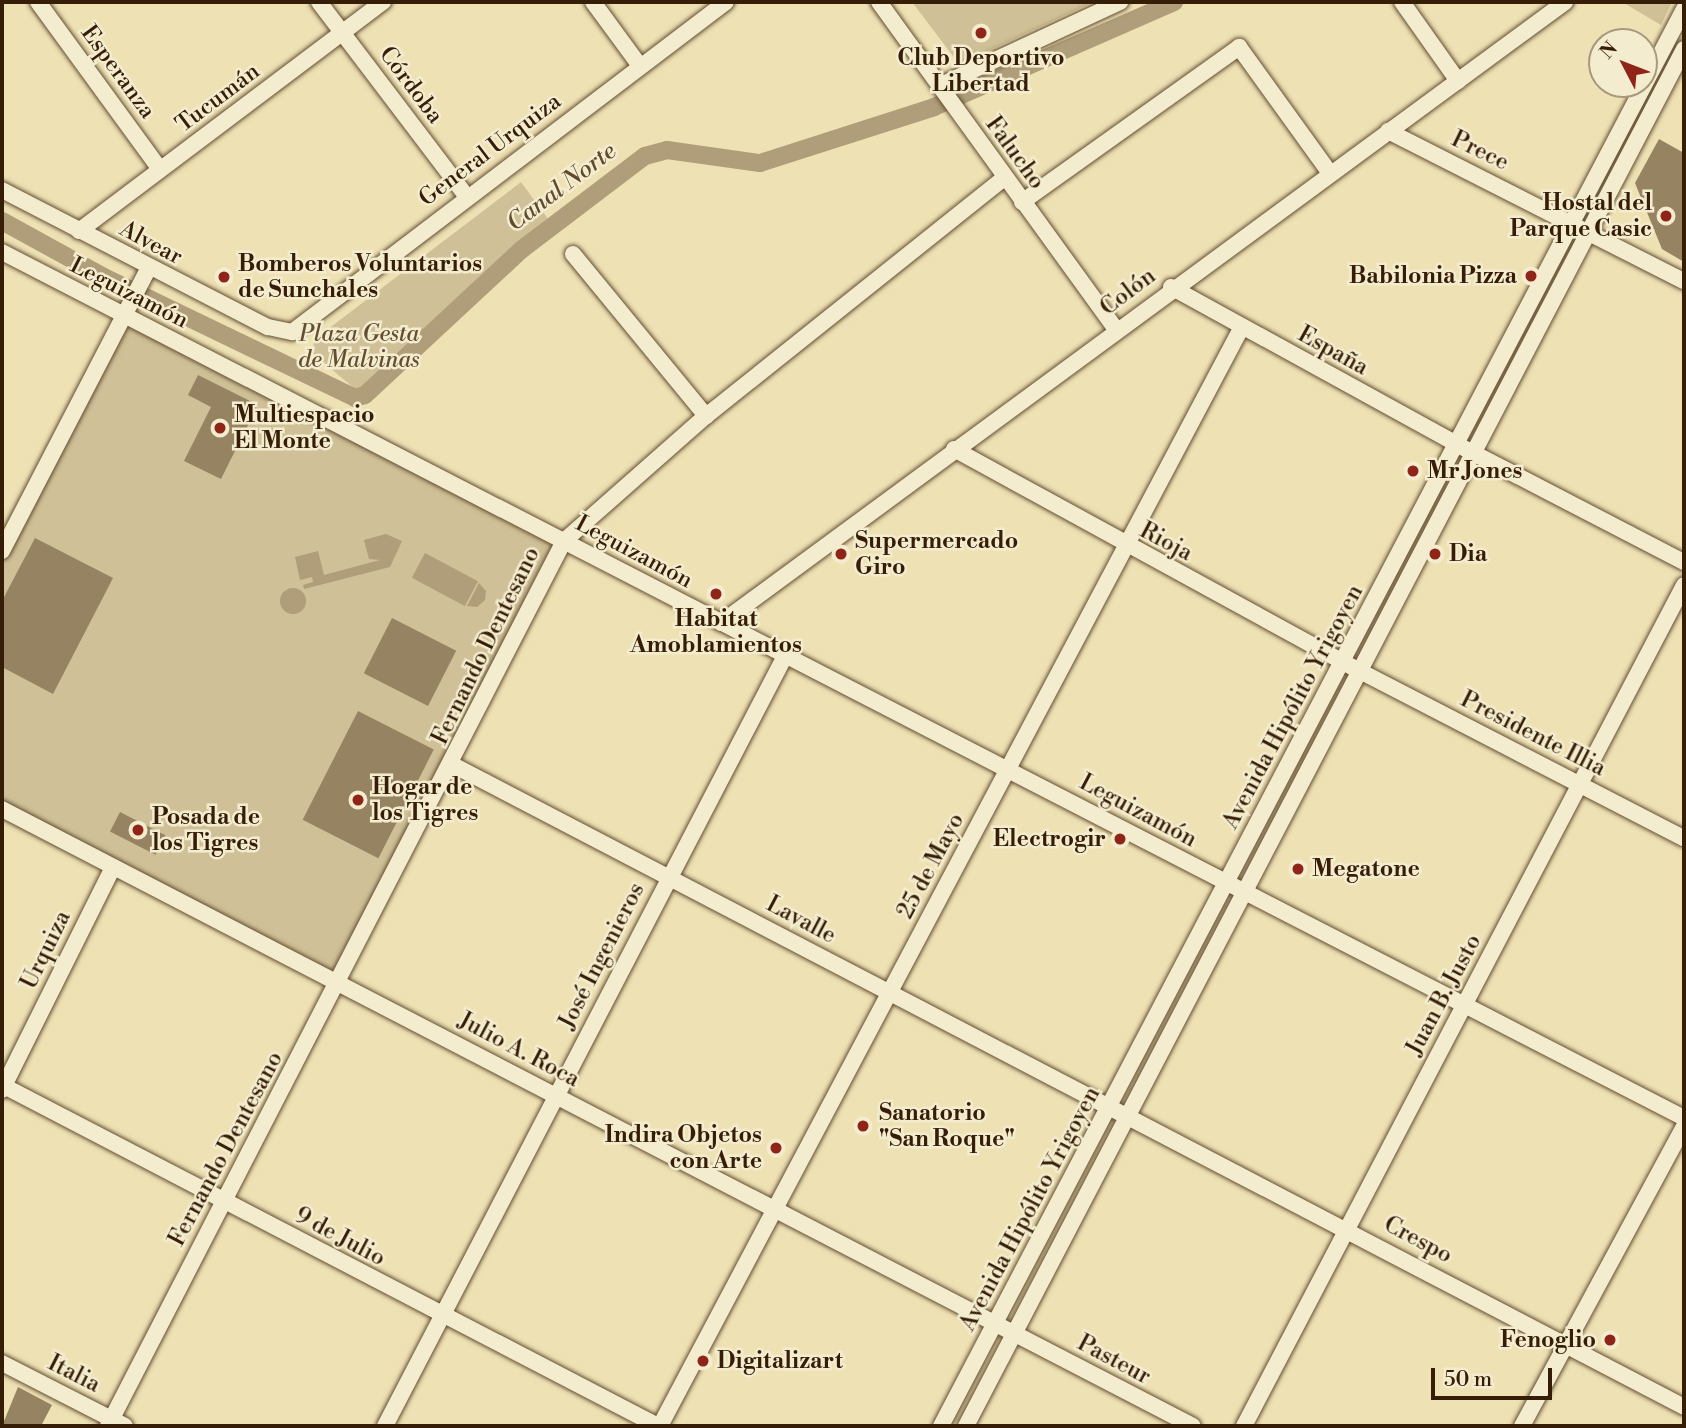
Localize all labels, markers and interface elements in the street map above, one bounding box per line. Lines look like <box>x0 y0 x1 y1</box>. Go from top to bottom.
street label: Esperanza <box>75 20 161 124</box>
marker: Club Deportivo Libertad <box>973 25 989 41</box>
north arrow <box>1588 28 1658 98</box>
text: N <box>1595 37 1623 64</box>
street label: Córdoba <box>373 41 449 129</box>
place label: Club Deportivo Libertad <box>897 44 1065 98</box>
street label: Tucumán <box>171 58 265 138</box>
street label: General Urquiza <box>414 88 566 212</box>
street label: Falucho <box>979 111 1051 195</box>
street label: Prece <box>1447 125 1513 177</box>
water label: Canal Norte <box>502 138 622 238</box>
place label: Hostal del Parque Casic <box>1510 189 1652 243</box>
marker: Hostal del Parque Casic <box>1658 208 1674 224</box>
street label: Alvear <box>115 215 187 271</box>
place label: Bomberos Voluntarios de Sunchales <box>238 250 482 304</box>
street label: Leguizamón <box>65 251 193 335</box>
street label: Colón <box>1095 262 1161 322</box>
place label: Babilonia Pizza <box>1349 262 1517 290</box>
marker: Babilonia Pizza <box>1523 268 1539 284</box>
marker: Bomberos Voluntarios de Sunchales <box>216 269 232 285</box>
park label: Plaza Gesta de Malvinas <box>298 320 420 374</box>
street label: España <box>1293 320 1373 382</box>
place label: Multiespacio El Monte <box>234 401 375 455</box>
marker: Multiespacio El Monte <box>212 420 228 436</box>
place label: Mr Jones <box>1427 457 1522 485</box>
marker: Mr Jones <box>1405 463 1421 479</box>
street label: Leguizamón <box>571 510 697 594</box>
street label: Rioja <box>1135 517 1197 567</box>
place label: Supermercado Giro <box>855 527 1018 581</box>
place label: Dia <box>1449 540 1487 568</box>
street label: Fernando Dentesano <box>426 543 546 749</box>
marker: Supermercado Giro <box>833 546 849 562</box>
marker: Dia <box>1427 546 1443 562</box>
street label: Avenida Hipólito Yrigoyen <box>1217 580 1369 834</box>
marker: Habitat Amoblamientos <box>708 586 724 602</box>
place label: Habitat Amoblamientos <box>630 605 802 659</box>
street label: Presidente Illia <box>1456 686 1610 782</box>
street label: Leguizamón <box>1075 769 1201 853</box>
place label: Hogar de los Tigres <box>372 773 478 827</box>
marker: Hogar de los Tigres <box>350 792 366 808</box>
place label: Posada de los Tigres <box>152 803 260 857</box>
street label: 25 de Mayo <box>892 809 970 923</box>
marker: Posada de los Tigres <box>130 822 146 838</box>
place label: Electrogir <box>993 825 1106 853</box>
marker: Electrogir <box>1112 831 1128 847</box>
place label: Megatone <box>1312 855 1420 883</box>
marker: Megatone <box>1290 861 1306 877</box>
street label: José Ingenieros <box>553 878 651 1034</box>
street label: Lavalle <box>761 890 841 950</box>
street label: Urquiza <box>15 906 77 994</box>
street label: Juan B. Justo <box>1401 930 1487 1060</box>
street label: Julio A. Roca <box>454 1007 584 1093</box>
street label: Fernando Dentesano <box>163 1047 289 1251</box>
street label: Avenida Hipólito Yrigoyen <box>954 1082 1106 1336</box>
place label: Sanatorio "San Roque" <box>879 1099 1015 1153</box>
marker: Sanatorio "San Roque" <box>853 1116 873 1136</box>
place label: Indira Objetos con Arte <box>605 1121 762 1175</box>
marker: Indira Objetos con Arte <box>768 1140 784 1156</box>
street label: 9 de Julio <box>290 1202 390 1272</box>
street label: Crespo <box>1379 1211 1457 1269</box>
place label: Fenoglio <box>1500 1326 1596 1354</box>
street label: Pasteur <box>1073 1329 1155 1391</box>
marker: Fenoglio <box>1602 1332 1618 1348</box>
place label: Digitalizart <box>717 1347 843 1375</box>
street label: Italia <box>43 1349 105 1399</box>
marker: Digitalizart <box>695 1353 711 1369</box>
scale bar <box>1434 1354 1555 1398</box>
text: 50 m <box>1444 1367 1492 1393</box>

